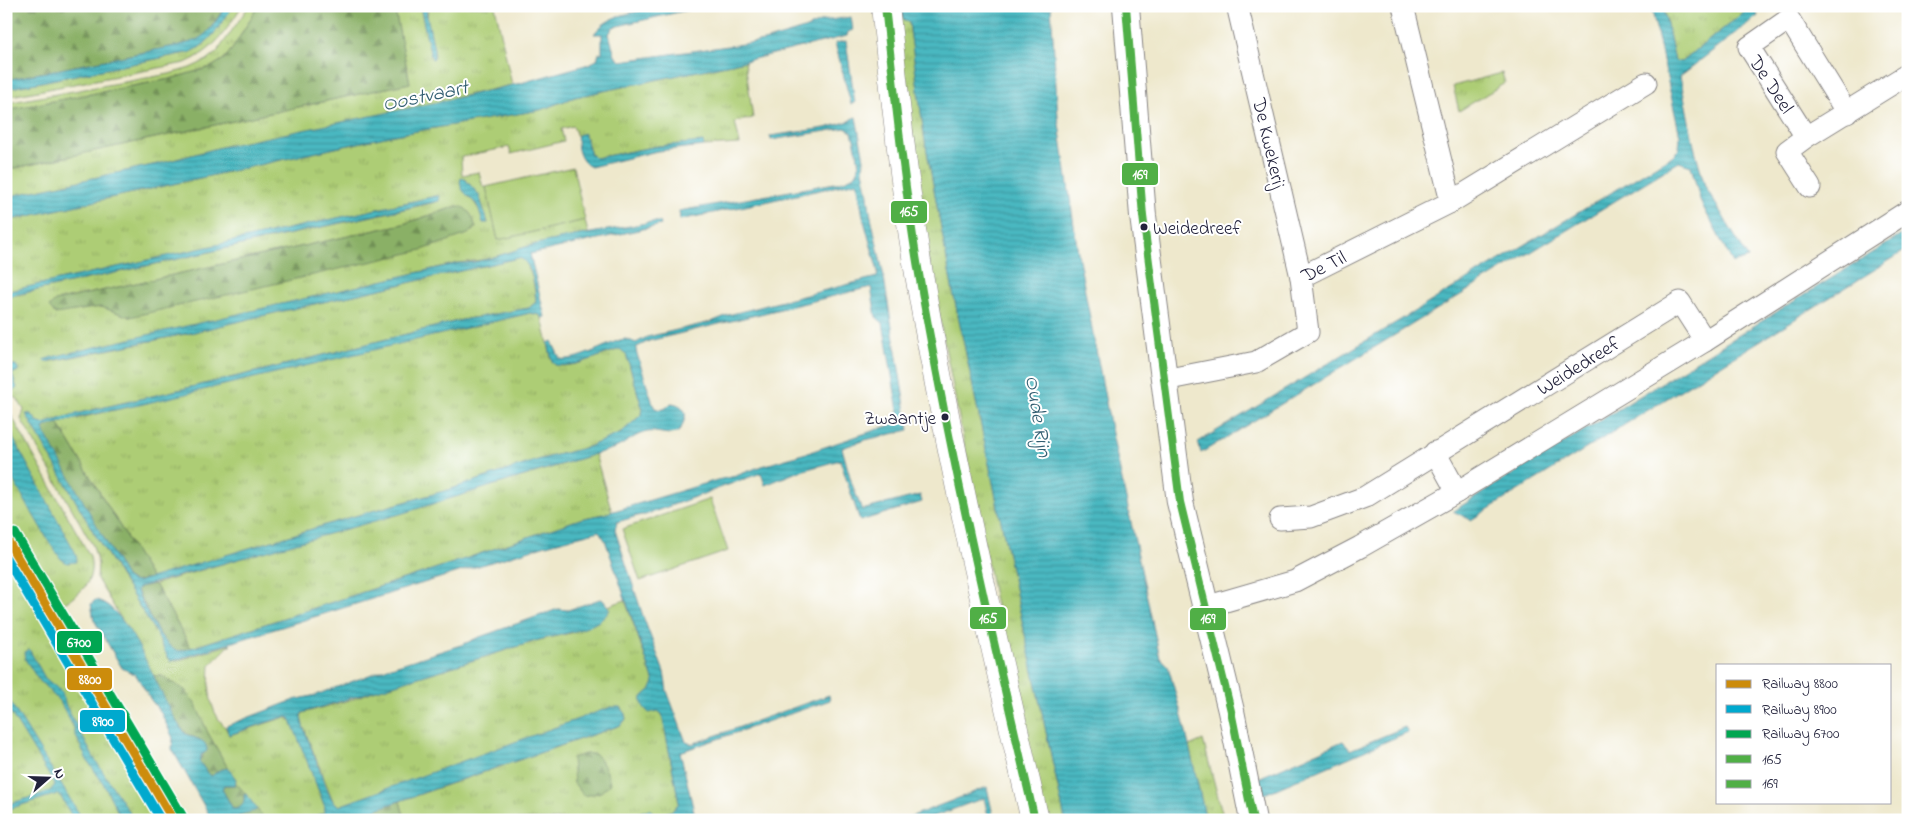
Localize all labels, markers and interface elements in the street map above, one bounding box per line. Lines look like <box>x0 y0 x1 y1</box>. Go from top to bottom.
street label: De Deel <box>1740 50 1800 120</box>
water label: Oostvaart <box>380 73 473 121</box>
street label: De Kwekerij <box>1243 95 1292 193</box>
line badge: 169 <box>1121 162 1159 186</box>
text: 169 <box>1133 165 1148 186</box>
line badge: 165 <box>890 200 928 224</box>
text: 165 <box>900 202 918 223</box>
place label: Weidedreef <box>1153 216 1241 243</box>
marker: Weidedreef <box>1139 222 1149 232</box>
street label: De Til <box>1296 245 1352 292</box>
street label: Weidedreef <box>1532 330 1627 404</box>
water label: Oude Rijn <box>1016 373 1058 460</box>
place label: Zwaantje <box>864 406 936 433</box>
marker: Zwaantje <box>940 412 950 422</box>
line badge: 165 <box>969 606 1007 630</box>
line badge: 169 <box>1189 607 1227 631</box>
text: 165 <box>979 609 997 630</box>
text: 169 <box>1201 609 1216 630</box>
line badge: 6700 <box>56 630 103 654</box>
text: 6700 <box>66 633 91 654</box>
legend <box>1716 664 1892 804</box>
line badge: 8800 <box>66 667 113 691</box>
text: 8800 <box>78 670 101 691</box>
text: Railway 8800 <box>1762 673 1838 696</box>
text: Railway 8900 <box>1762 699 1837 722</box>
line badge: 8900 <box>79 709 126 733</box>
text: 8900 <box>91 712 114 733</box>
text: Railway 6700 <box>1762 723 1840 746</box>
text: 165 <box>1762 749 1782 771</box>
north arrow <box>22 754 72 804</box>
text: N <box>47 766 70 782</box>
text: 169 <box>1762 773 1778 795</box>

